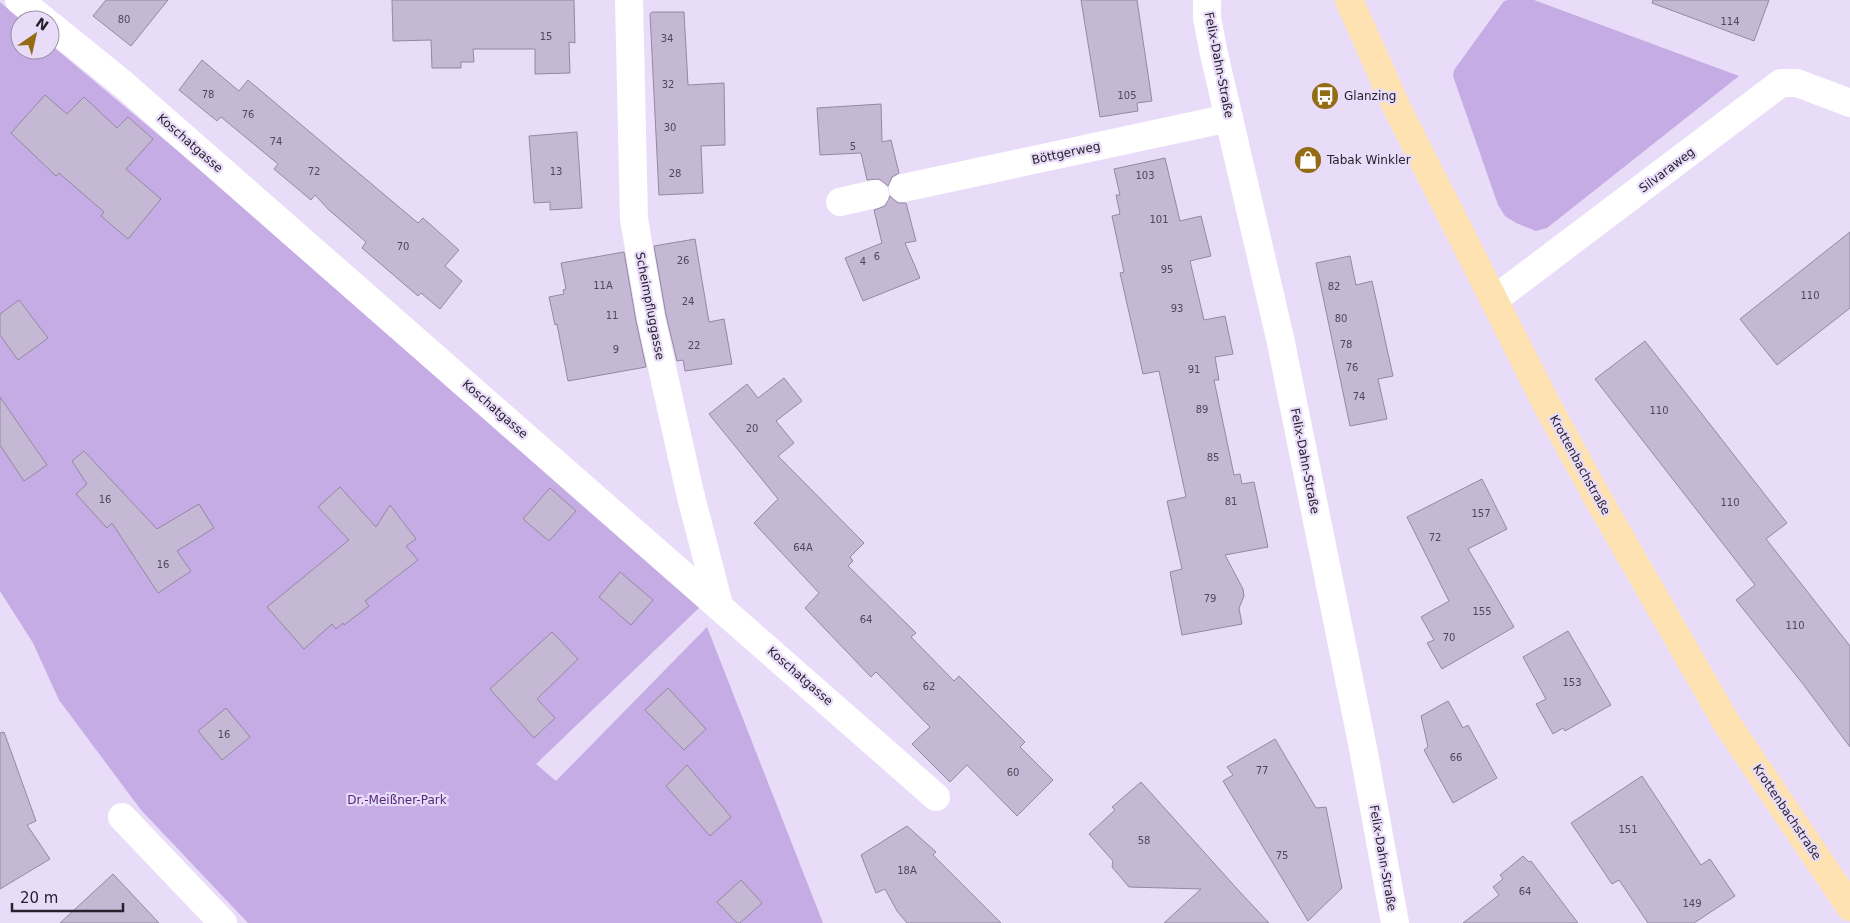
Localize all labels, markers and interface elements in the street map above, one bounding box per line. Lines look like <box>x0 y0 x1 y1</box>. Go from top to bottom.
north arrow <box>10 10 60 60</box>
street label: Felix-Dahn-Straße <box>1202 11 1236 119</box>
text: N <box>33 14 52 34</box>
house number: 80 <box>118 14 130 25</box>
house number: 114 <box>1720 16 1740 27</box>
house number: 15 <box>540 31 552 42</box>
house number: 34 <box>661 33 673 44</box>
house number: 32 <box>662 79 674 90</box>
bus stop icon: Glanzing <box>1310 81 1340 111</box>
house number: 78 <box>202 89 214 100</box>
place label: Glanzing <box>1344 89 1396 103</box>
house number: 105 <box>1117 90 1137 101</box>
house number: 76 <box>242 109 254 120</box>
street label: Koschatgasse <box>154 111 226 175</box>
house number: 30 <box>664 122 676 133</box>
house number: 74 <box>270 136 282 147</box>
street label: Böttgerweg <box>1030 139 1102 167</box>
house number: 5 <box>850 141 856 152</box>
shop icon: Tabak Winkler <box>1293 145 1323 175</box>
street label: Silvaraweg <box>1636 145 1698 195</box>
place label: Tabak Winkler <box>1326 153 1411 167</box>
house number: 72 <box>308 166 320 177</box>
house number: 13 <box>550 166 562 177</box>
house number: 28 <box>669 168 681 179</box>
house number: 103 <box>1135 170 1155 181</box>
house number: 101 <box>1149 214 1169 225</box>
house number: 70 <box>397 241 409 252</box>
street label: Scheimpfluggasse <box>633 251 667 361</box>
house number: 6 <box>874 251 880 262</box>
house number: 26 <box>677 255 689 266</box>
house number: 4 <box>860 256 866 267</box>
house number: 95 <box>1161 264 1173 275</box>
house number: 11A <box>593 280 613 291</box>
house number: 82 <box>1328 281 1340 292</box>
house number: 110 <box>1800 290 1820 301</box>
house number: 24 <box>682 296 694 307</box>
house number: 93 <box>1171 303 1183 314</box>
house number: 11 <box>606 310 618 321</box>
house number: 80 <box>1335 313 1347 324</box>
house number: 78 <box>1340 339 1352 350</box>
house number: 22 <box>688 340 700 351</box>
house number: 9 <box>613 344 619 355</box>
house number: 76 <box>1346 362 1358 373</box>
house number: 91 <box>1188 364 1200 375</box>
street label: Koschatgasse <box>459 377 531 441</box>
house number: 74 <box>1353 391 1365 402</box>
house number: 89 <box>1196 404 1208 415</box>
house number: 110 <box>1649 405 1669 416</box>
street label: Felix-Dahn-Straße <box>1288 407 1322 515</box>
street label: Krottenbachstraße <box>1547 413 1613 517</box>
house number: 20 <box>746 423 758 434</box>
house number: 85 <box>1207 452 1219 463</box>
house number: 16 <box>99 494 111 505</box>
house number: 81 <box>1225 496 1237 507</box>
house number: 110 <box>1720 497 1740 508</box>
house number: 157 <box>1471 508 1491 519</box>
house number: 72 <box>1429 532 1441 543</box>
house number: 64A <box>793 542 813 553</box>
house number: 16 <box>157 559 169 570</box>
house number: 79 <box>1204 593 1216 604</box>
house number: 155 <box>1472 606 1492 617</box>
house number: 64 <box>860 614 872 625</box>
house number: 110 <box>1785 620 1805 631</box>
house number: 70 <box>1443 632 1455 643</box>
street label: Koschatgasse <box>764 644 836 708</box>
house number: 153 <box>1562 677 1582 688</box>
house number: 62 <box>923 681 935 692</box>
house number: 16 <box>218 729 230 740</box>
house number: 66 <box>1450 752 1462 763</box>
street label: Krottenbachstraße <box>1750 762 1824 862</box>
house number: 77 <box>1256 765 1268 776</box>
house number: 60 <box>1007 767 1019 778</box>
park label: Dr.-Meißner-Park <box>347 793 447 807</box>
street label: Felix-Dahn-Straße <box>1367 804 1399 912</box>
house number: 151 <box>1618 824 1638 835</box>
house number: 58 <box>1138 835 1150 846</box>
house number: 75 <box>1276 850 1288 861</box>
house number: 18A <box>897 865 917 876</box>
scale bar <box>12 880 124 912</box>
house number: 64 <box>1519 886 1531 897</box>
text: 20 m <box>20 889 58 907</box>
house number: 149 <box>1682 898 1702 909</box>

